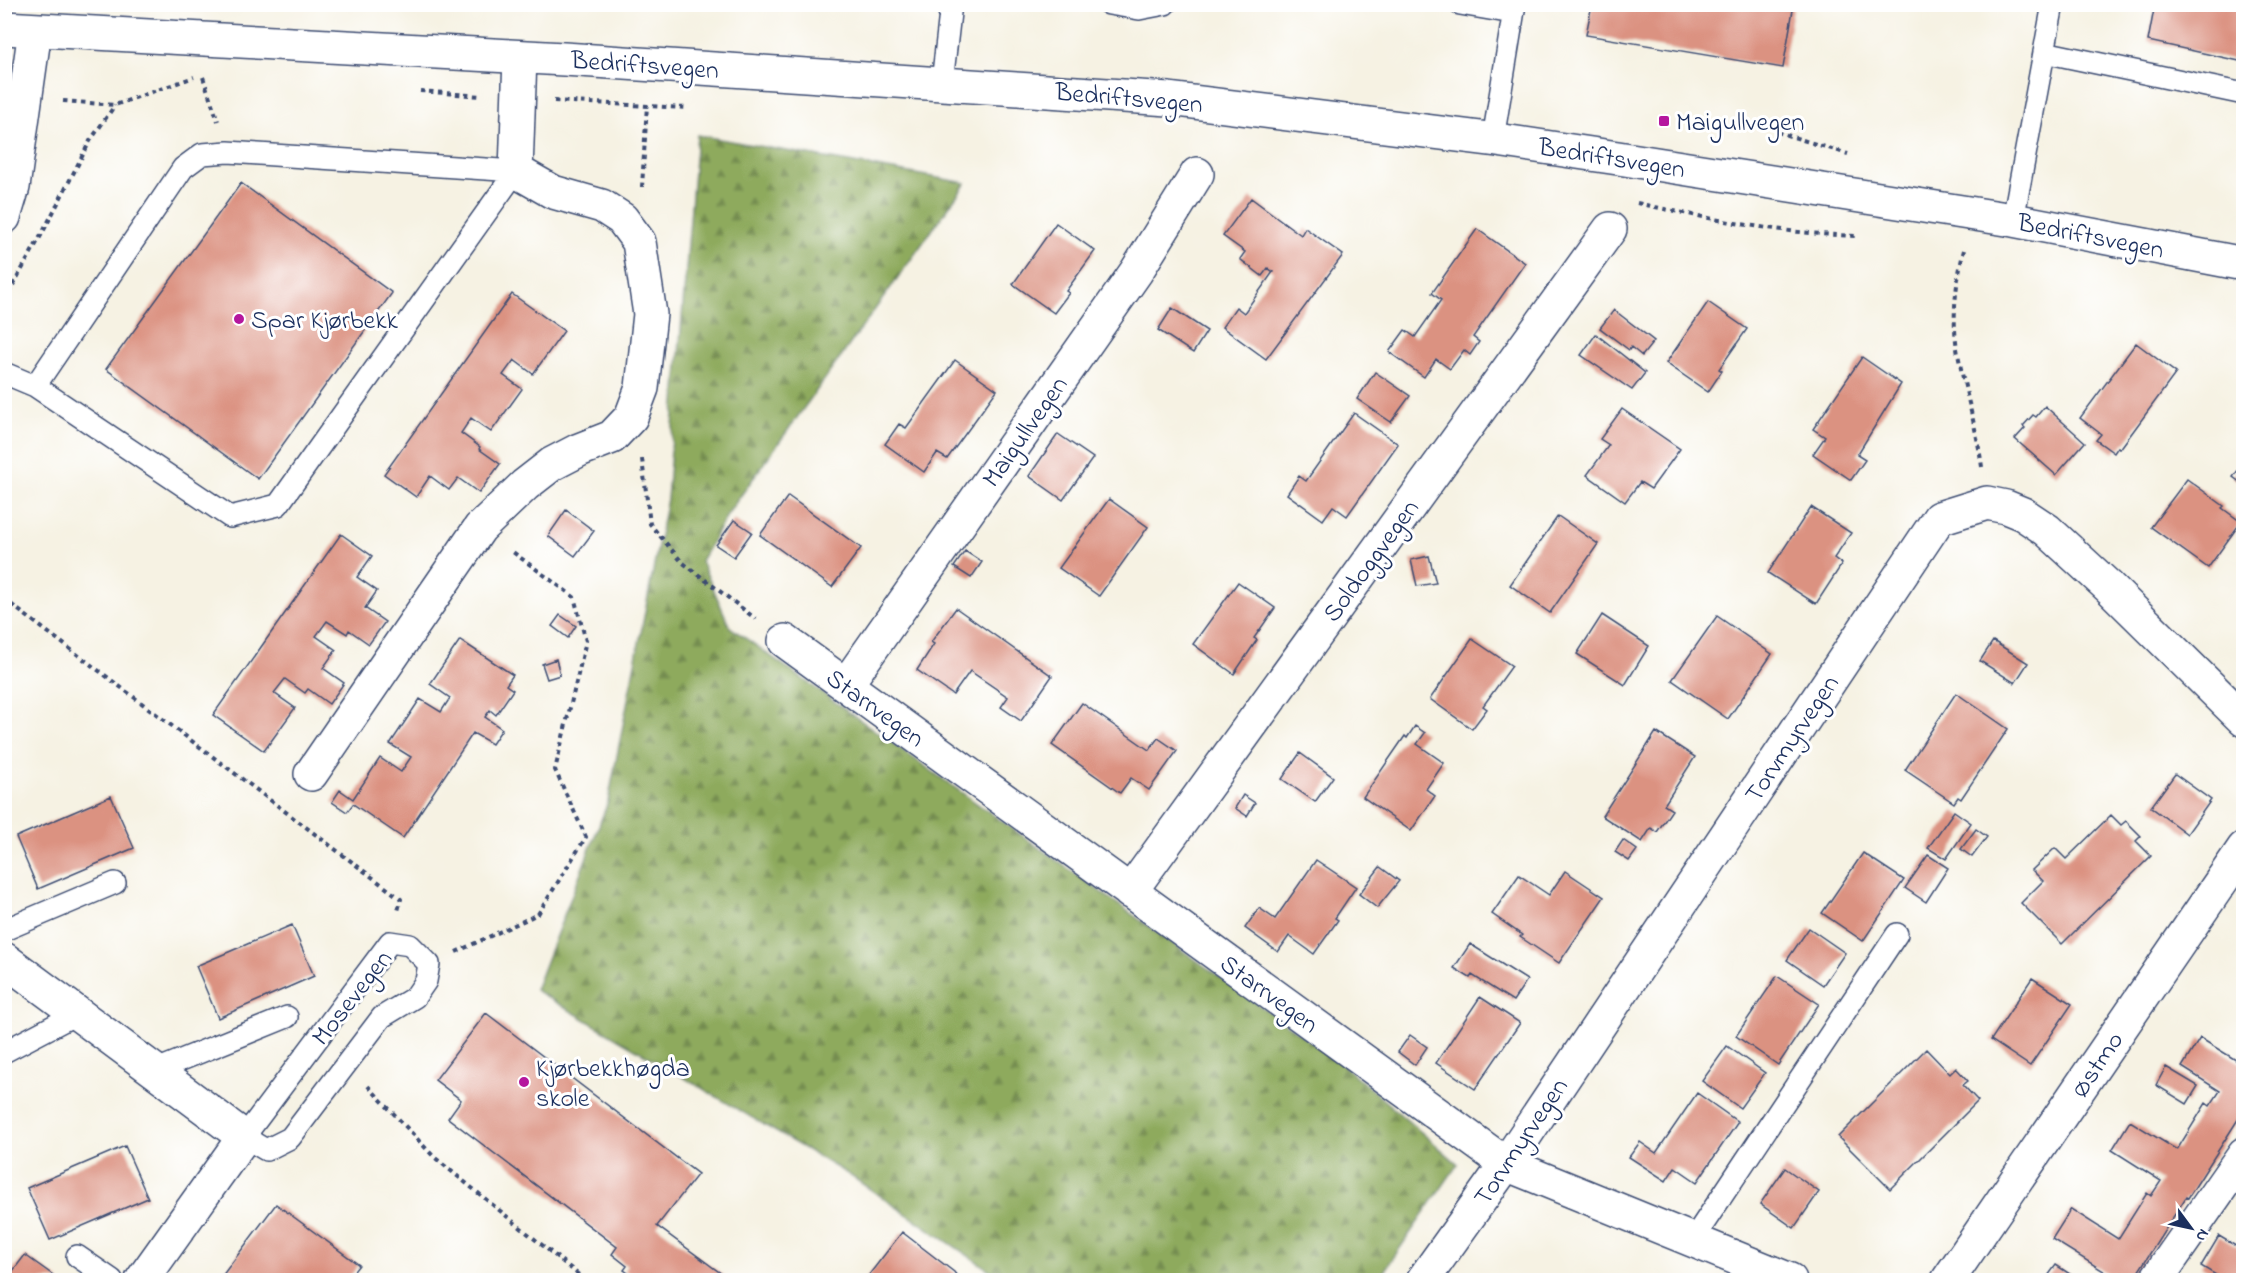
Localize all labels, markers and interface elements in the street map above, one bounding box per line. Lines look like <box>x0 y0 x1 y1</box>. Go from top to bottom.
street label: Bedriftsvegen <box>569 43 720 91</box>
street label: Bedriftsvegen <box>1052 75 1204 125</box>
place label: Maigullvegen <box>1676 105 1804 143</box>
marker: Maigullvegen <box>1657 114 1671 128</box>
street label: Bedriftsvegen <box>1534 129 1688 190</box>
street label: Bedriftsvegen <box>2013 205 2167 271</box>
place label: Spar Kjørbekk <box>251 303 399 341</box>
marker: Spar Kjørbekk <box>232 312 246 326</box>
street label: Maigullvegen <box>974 369 1079 496</box>
street label: Soldoggvegen <box>1315 492 1430 631</box>
street label: Starrvegen <box>817 660 932 758</box>
street label: Torvmyrvegen <box>1737 668 1850 811</box>
street label: Mosevegen <box>304 943 403 1055</box>
street label: Starrvegen <box>1211 946 1326 1044</box>
street label: Østmo <box>2062 1025 2135 1106</box>
place label: Kjørbekkhøgda skole <box>536 1051 690 1119</box>
street label: Torvmyrvegen <box>1466 1071 1579 1214</box>
marker: Kjørbekkhøgda skole <box>517 1075 531 1089</box>
north arrow <box>2161 1198 2221 1258</box>
text: N <box>2189 1224 2215 1246</box>

